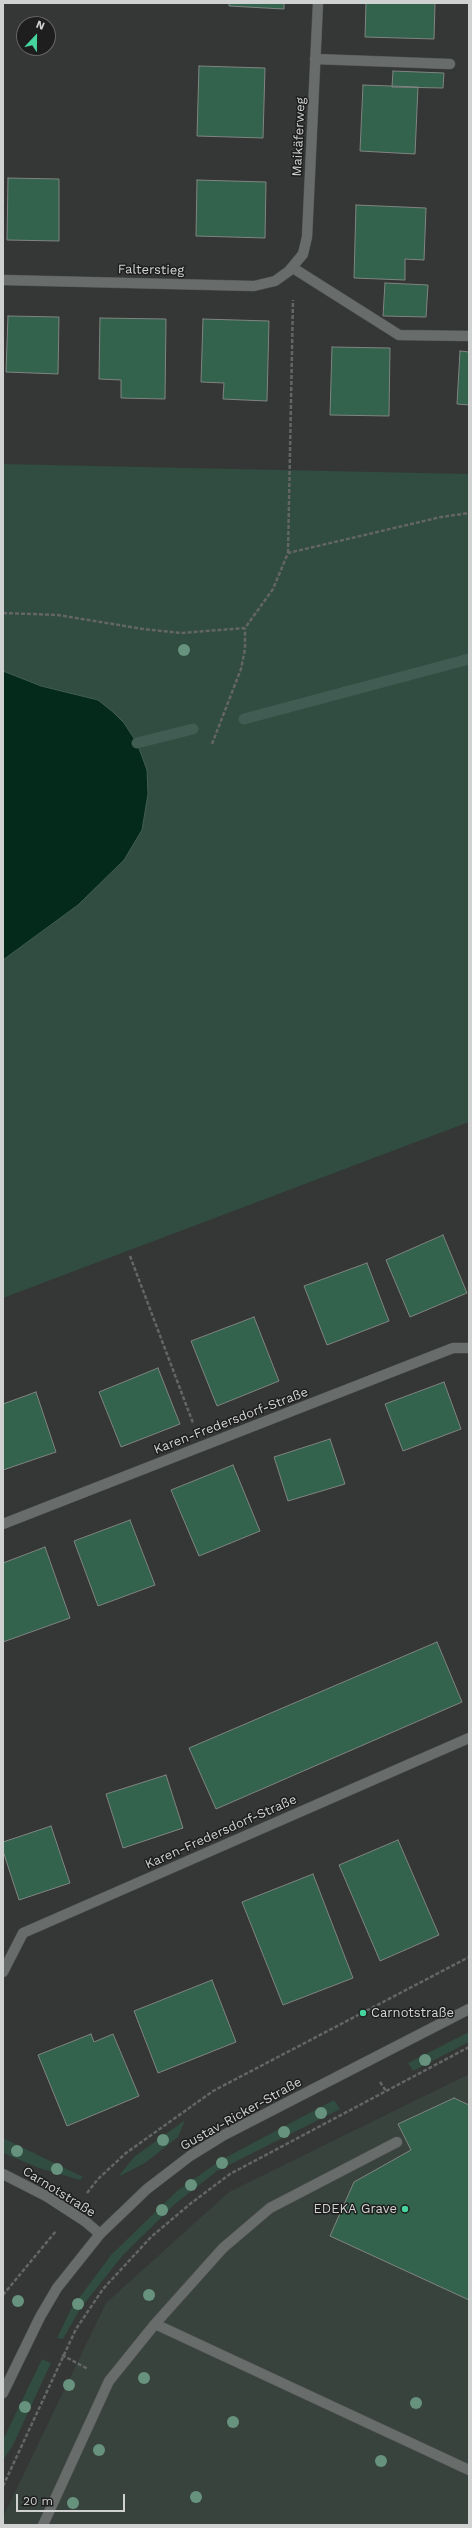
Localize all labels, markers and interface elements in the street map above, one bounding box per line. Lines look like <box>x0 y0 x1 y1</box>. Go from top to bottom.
north arrow <box>16 16 56 56</box>
text: N <box>34 18 47 33</box>
street label: Maikäferweg <box>289 97 309 177</box>
street label: Falterstieg <box>118 262 184 278</box>
street label: Karen-Fredersdorf-Straße <box>152 1384 310 1458</box>
street label: Karen-Fredersdorf-Straße <box>143 1791 299 1873</box>
place label: Carnotstraße <box>371 2005 454 2021</box>
marker: Carnotstraße <box>358 2008 368 2018</box>
street label: Gustav-Ricker-Straße <box>178 2074 304 2154</box>
street label: Carnotstraße <box>20 2163 98 2221</box>
place label: EDEKA Grave <box>314 2201 397 2217</box>
marker: EDEKA Grave <box>400 2204 410 2214</box>
scale bar <box>18 2486 127 2512</box>
text: 20 m <box>23 2494 53 2508</box>

